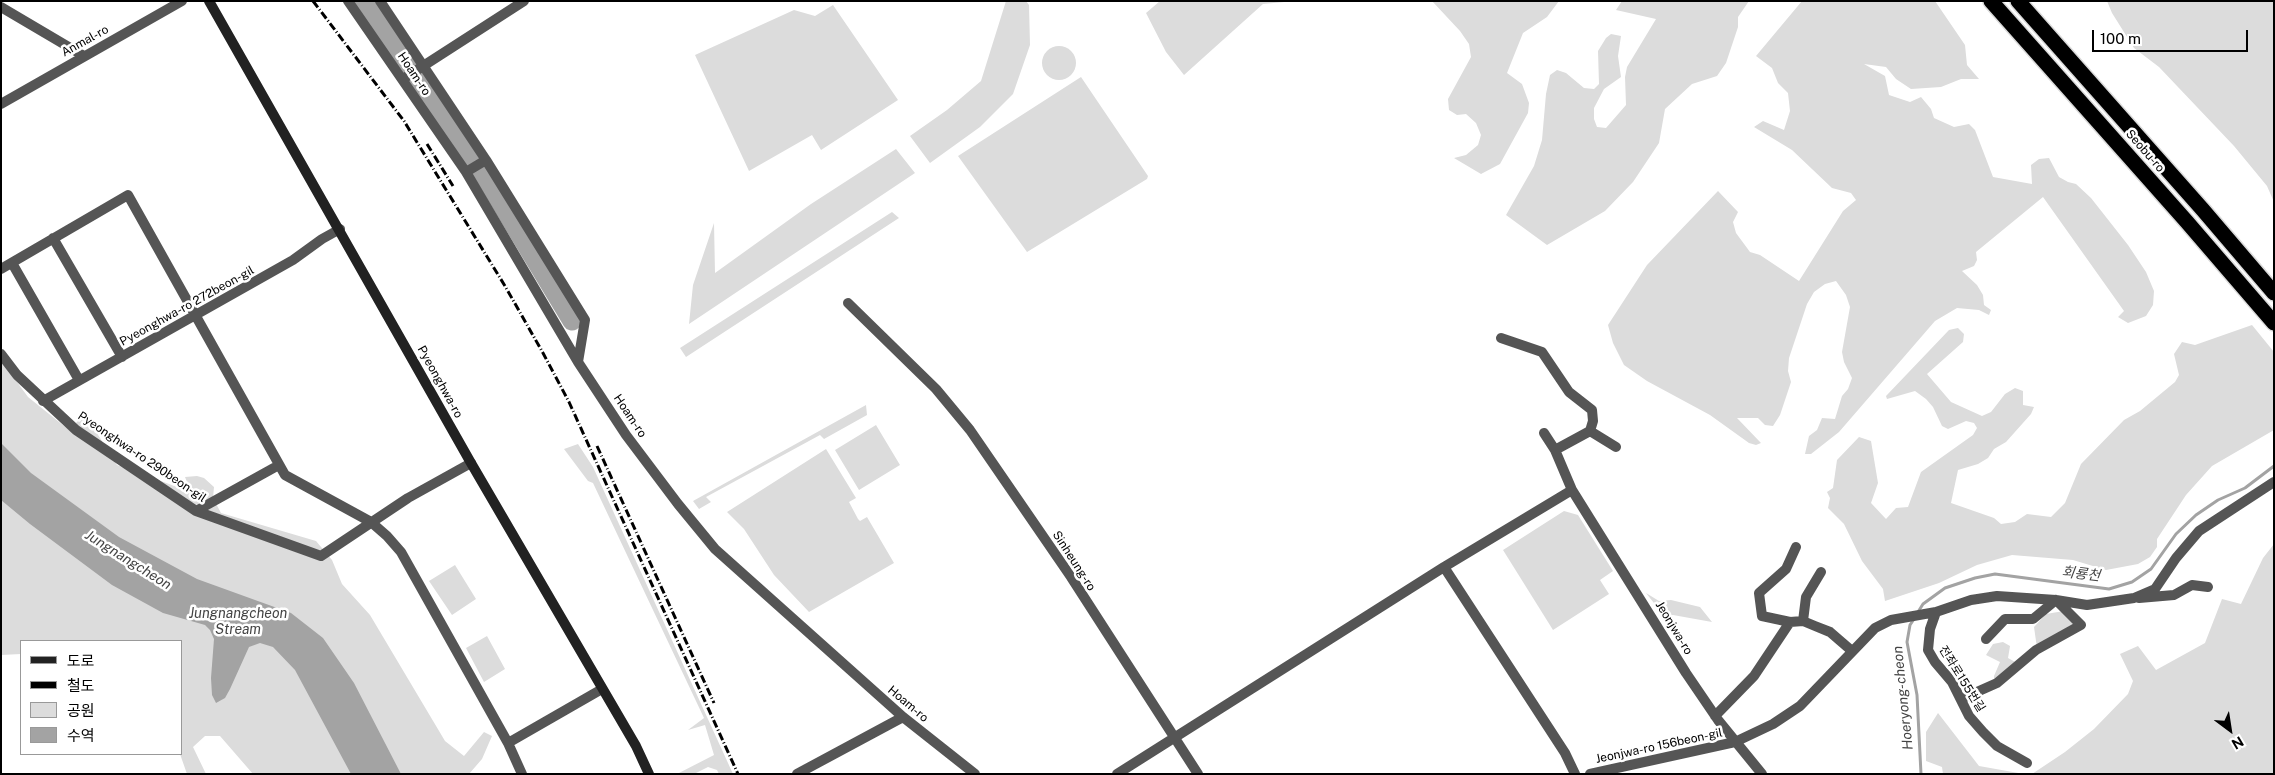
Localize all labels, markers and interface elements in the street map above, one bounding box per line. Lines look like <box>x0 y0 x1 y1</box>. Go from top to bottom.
scale bar <box>2095 20 2251 52</box>
street label: Anmal-ro <box>59 22 111 60</box>
text: 100 m <box>2100 30 2141 47</box>
street label: Hoam-ro <box>394 50 434 98</box>
street label: Seobu-ro <box>2123 127 2167 175</box>
street label: Pyeonghwa-ro 272beon-gil <box>117 263 257 349</box>
street label: Pyeonghwa-ro <box>414 343 466 421</box>
street label: Hoam-ro <box>610 392 650 440</box>
street label: Pyeonghwa-ro 290beon-gil <box>75 409 209 505</box>
water label: Jungnangcheon <box>82 527 174 593</box>
street label: Sinheung-ro <box>1049 528 1099 594</box>
water label: 회룡천 <box>2061 563 2101 585</box>
street label: Jeonjwa-ro <box>1652 599 1696 657</box>
water label: Jungnangcheon Stream <box>189 606 287 638</box>
legend <box>20 640 182 755</box>
street label: 전좌로155번길 <box>1936 643 1988 715</box>
water label: Hoeryong-cheon <box>1889 645 1917 751</box>
text: 도로 <box>67 652 95 669</box>
text: 철도 <box>67 677 95 694</box>
street label: Hoam-ro <box>885 683 931 725</box>
text: 공원 <box>67 702 95 719</box>
north arrow <box>2205 705 2255 755</box>
street label: Jeonjwa-ro 156beon-gil <box>1594 726 1724 766</box>
text: 수역 <box>67 727 95 744</box>
text: N <box>2229 733 2247 753</box>

